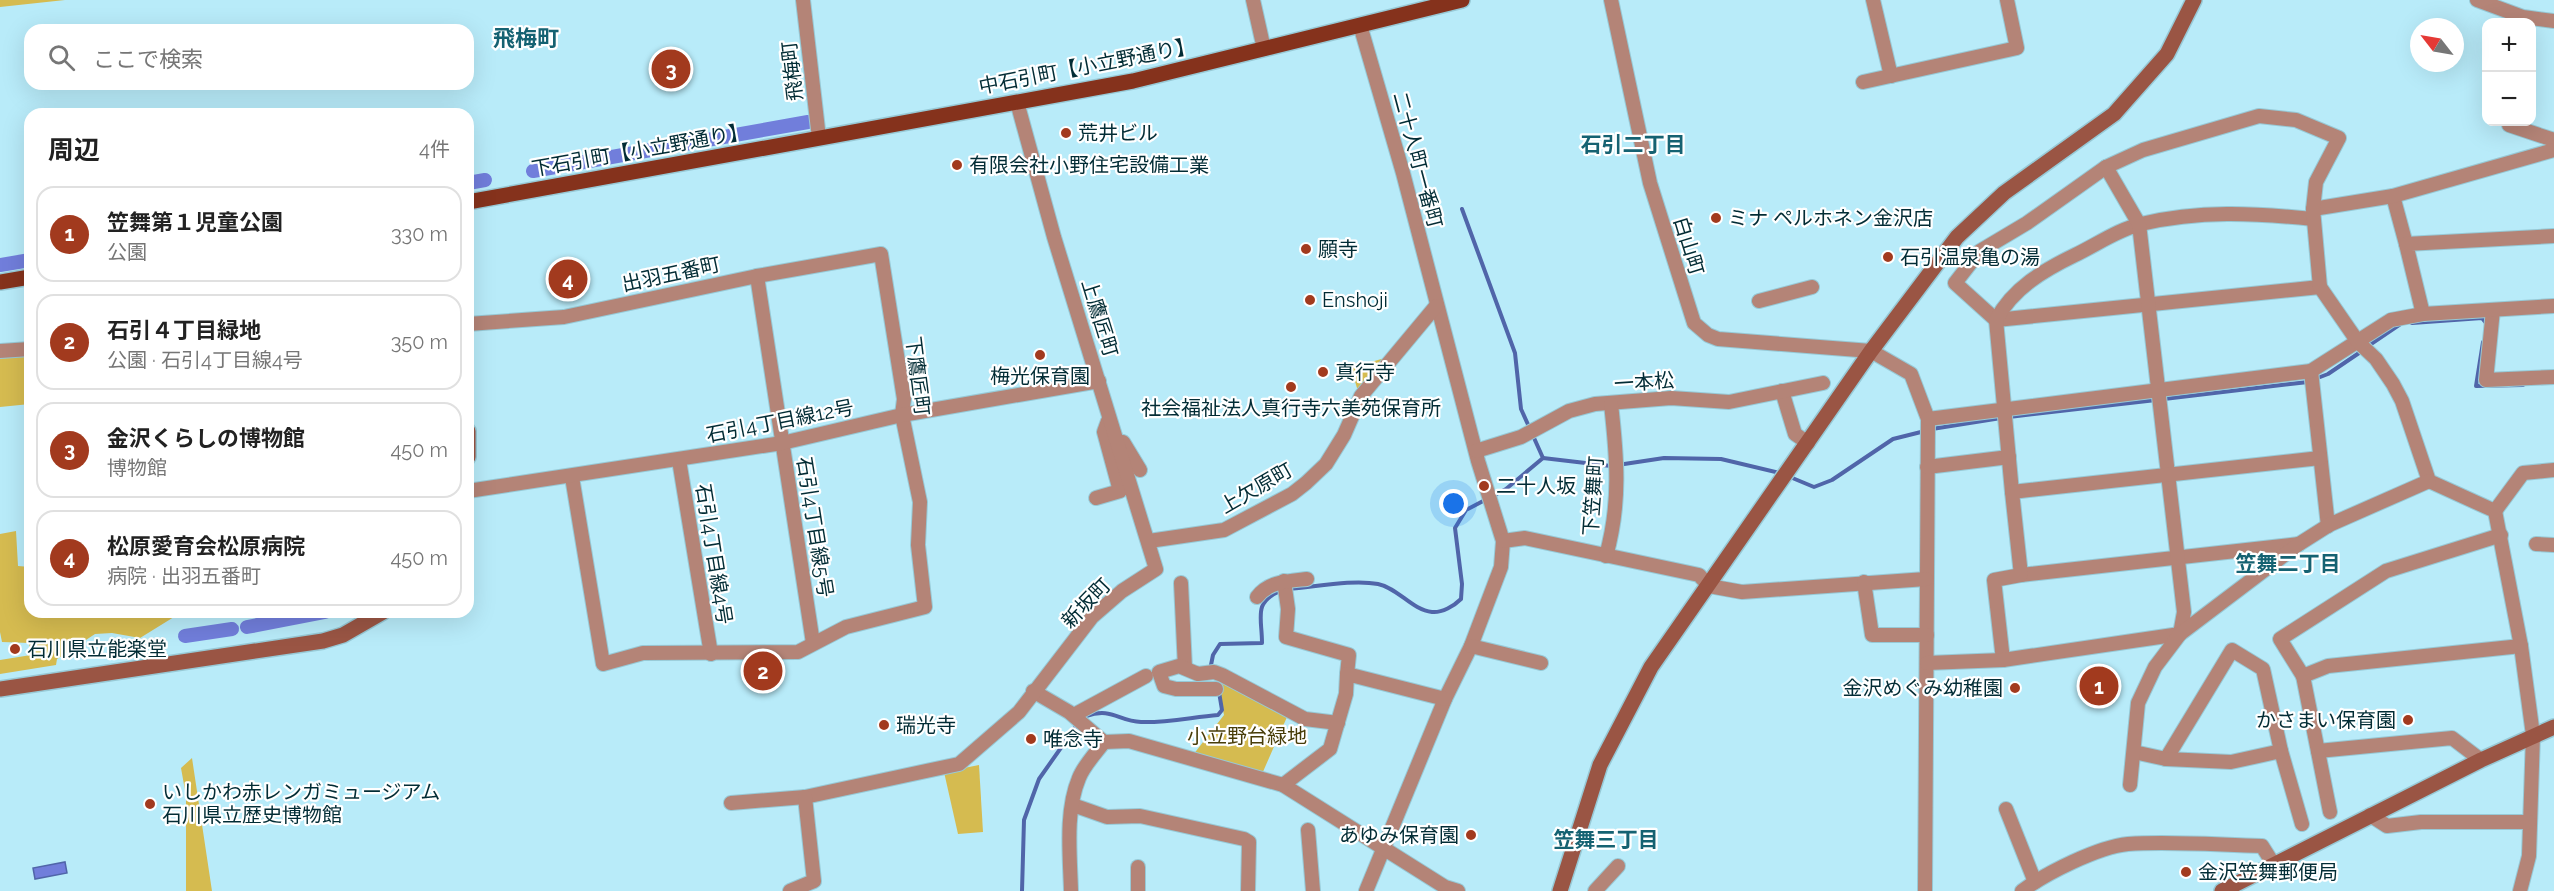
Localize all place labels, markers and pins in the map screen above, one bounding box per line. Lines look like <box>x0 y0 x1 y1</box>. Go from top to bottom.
pin: 3 <box>652 46 690 92</box>
place label: 荒井ビル <box>1078 121 1158 145</box>
marker: 荒井ビル <box>1059 126 1073 140</box>
place label: 有限会社小野住宅設備工業 <box>969 153 1209 177</box>
marker: 有限会社小野住宅設備工業 <box>950 158 964 172</box>
place label: ミナ ペルホネン金沢店 <box>1728 206 1933 230</box>
marker: ミナ ペルホネン金沢店 <box>1709 211 1723 225</box>
place label: 願寺 <box>1318 237 1358 261</box>
marker: 願寺 <box>1299 242 1313 256</box>
place label: 石引温泉亀の湯 <box>1900 245 2040 269</box>
marker: 石引温泉亀の湯 <box>1881 250 1895 264</box>
pin: 4 <box>548 256 588 302</box>
place label: Enshoji <box>1322 288 1388 312</box>
marker: Enshoji <box>1303 293 1317 307</box>
marker: 梅光保育園 <box>1033 348 1047 362</box>
place label: 真行寺 <box>1335 360 1395 384</box>
place label: 梅光保育園 <box>990 364 1090 388</box>
marker: 真行寺 <box>1316 365 1330 379</box>
marker: 社会福祉法人真行寺六美苑保育所 <box>1284 380 1298 394</box>
place label: 社会福祉法人真行寺六美苑保育所 <box>1141 396 1441 420</box>
place label: 二十人坂 <box>1496 474 1576 498</box>
marker: 二十人坂 <box>1477 479 1491 493</box>
place label: 石川県立能楽堂 <box>27 637 167 661</box>
marker: 石川県立能楽堂 <box>8 642 22 656</box>
pin: 2 <box>744 648 783 694</box>
pin: 1 <box>2080 664 2118 708</box>
place label: 金沢めぐみ幼稚園 <box>1842 676 2003 700</box>
marker: 金沢めぐみ幼稚園 <box>2008 681 2022 695</box>
place label: かさまい保育園 <box>2256 708 2396 732</box>
place label: 瑞光寺 <box>896 713 956 737</box>
marker: かさまい保育園 <box>2401 713 2415 727</box>
marker: 瑞光寺 <box>877 718 891 732</box>
place label: 唯念寺 <box>1043 727 1103 751</box>
marker: 唯念寺 <box>1024 732 1038 746</box>
place label: いしかわ赤レンガミュージアム 石川県立歴史博物館 <box>162 780 440 827</box>
marker: いしかわ赤レンガミュージアム 石川県立歴史博物館 <box>143 797 157 811</box>
place label: あゆみ保育園 <box>1339 823 1459 847</box>
marker: あゆみ保育園 <box>1464 828 1478 842</box>
place label: 金沢笠舞郵便局 <box>2198 860 2338 884</box>
marker: 金沢笠舞郵便局 <box>2179 865 2193 879</box>

